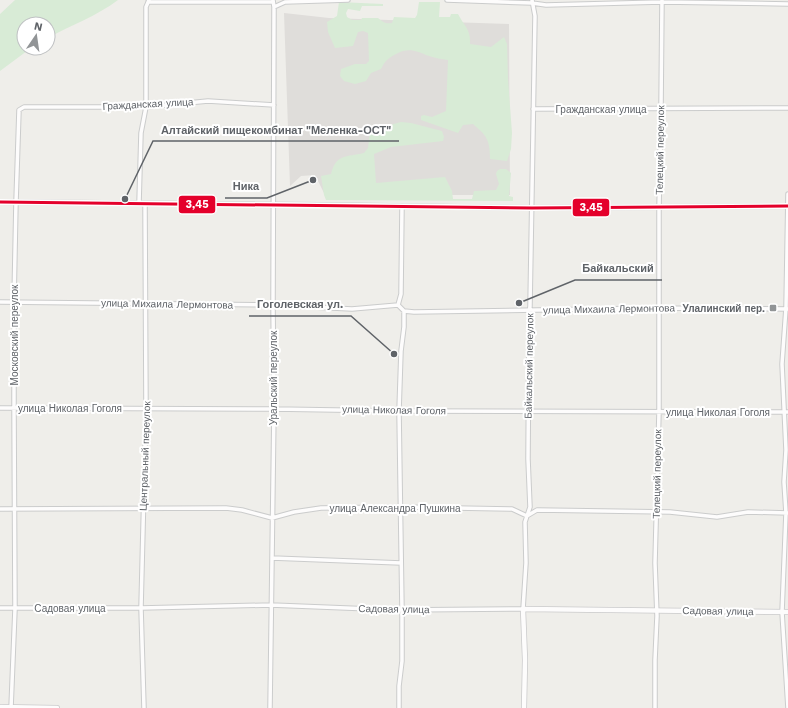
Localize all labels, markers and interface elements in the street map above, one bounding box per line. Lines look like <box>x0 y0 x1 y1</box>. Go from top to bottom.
north arrow <box>16 16 56 56</box>
text: N <box>33 19 44 34</box>
street label: Гражданская улица <box>102 96 194 112</box>
street label: Гражданская улица <box>555 104 647 115</box>
street label: Телецкий переулок <box>654 105 666 195</box>
callout: Алтайский пищекомбинат "Меленка-ОСТ" <box>153 118 399 141</box>
text: Алтайский пищекомбинат "Меленка-ОСТ" <box>161 124 391 137</box>
callout: Ника <box>225 175 267 198</box>
text: Ника <box>233 180 260 193</box>
line badge: 3,45 <box>178 195 216 214</box>
text: 3,45 <box>185 198 209 211</box>
line badge: 3,45 <box>572 198 610 217</box>
text: 3,45 <box>579 201 603 214</box>
callout: Байкальский <box>575 257 662 280</box>
text: Байкальский <box>582 262 654 275</box>
street label: Московский переулок <box>9 284 20 385</box>
callout: Гоголевская ул. <box>249 293 351 316</box>
street label: улица Михаила Лермонтова <box>101 297 234 311</box>
text: Гоголевская ул. <box>257 298 343 311</box>
street label: улица Михаила Лермонтова <box>543 302 676 316</box>
place label: Улалинский пер. <box>683 303 765 314</box>
marker: Улалинский пер. <box>768 303 778 313</box>
street label: Байкальский переулок <box>523 313 535 419</box>
street label: Уральский переулок <box>268 330 279 425</box>
street label: Центральный переулок <box>138 400 152 511</box>
street label: улица Николая Гоголя <box>18 403 122 414</box>
street label: улица Николая Гоголя <box>342 404 446 416</box>
street label: улица Николая Гоголя <box>666 407 770 418</box>
street label: Телецкий переулок <box>651 429 663 519</box>
street label: улица Александра Пушкина <box>329 503 461 514</box>
street label: Садовая улица <box>34 603 106 614</box>
street label: Садовая улица <box>358 603 430 615</box>
street label: Садовая улица <box>682 605 754 617</box>

